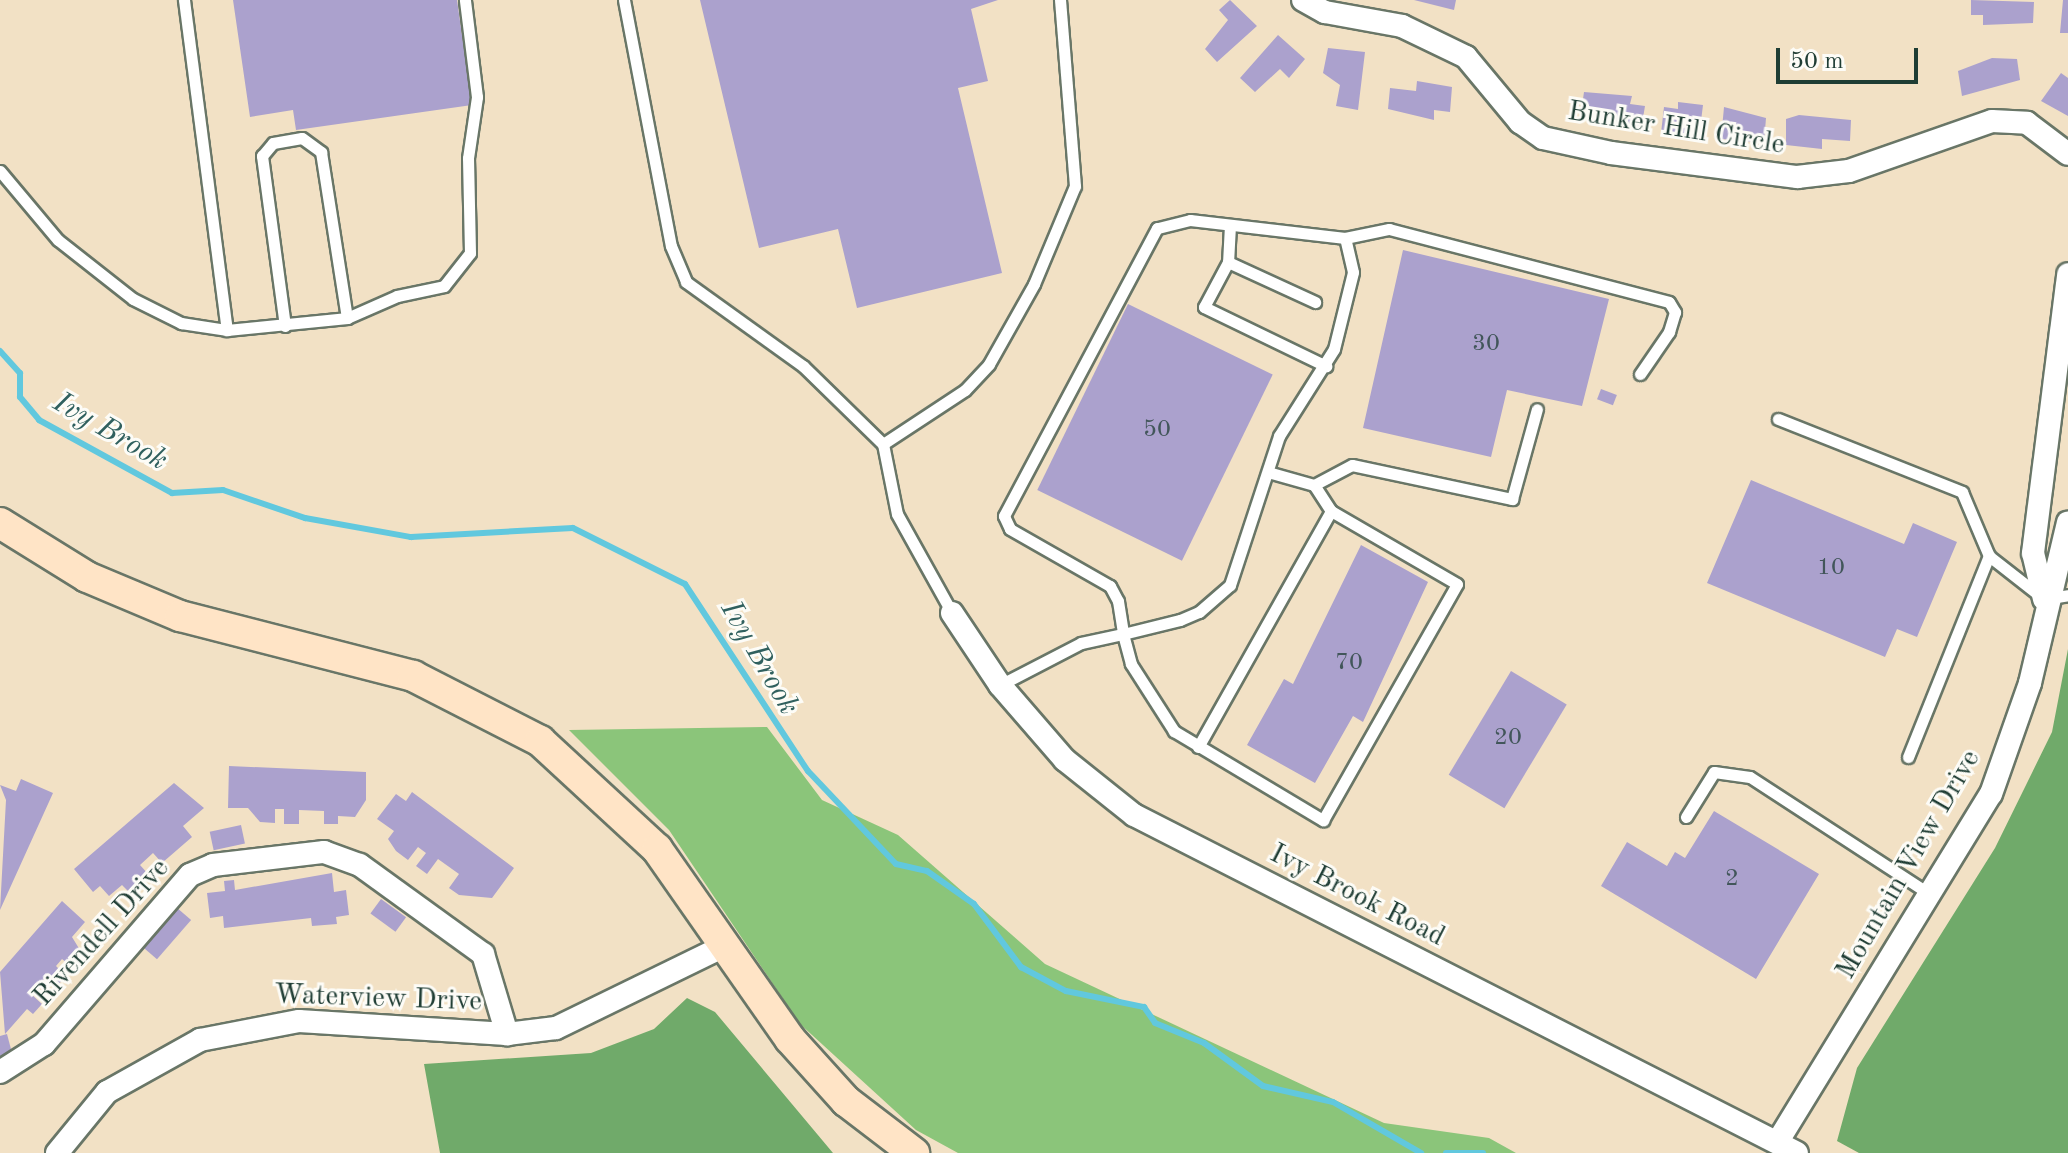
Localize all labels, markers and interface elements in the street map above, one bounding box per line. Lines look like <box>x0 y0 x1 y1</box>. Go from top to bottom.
scale bar <box>1780 32 1922 82</box>
text: 50 m <box>1790 50 1844 74</box>
street label: Bunker Hill Circle <box>1565 95 1787 163</box>
house number: 30 <box>1472 331 1500 359</box>
water label: Ivy Brook <box>46 385 174 479</box>
house number: 50 <box>1143 417 1171 445</box>
house number: 10 <box>1817 555 1845 583</box>
water label: Ivy Brook <box>712 594 806 722</box>
house number: 70 <box>1335 650 1363 678</box>
house number: 20 <box>1494 725 1522 753</box>
street label: Mountain View Drive <box>1830 744 1988 986</box>
street label: Ivy Brook Road <box>1264 837 1450 955</box>
street label: Rivendell Drive <box>27 852 177 1014</box>
house number: 2 <box>1725 866 1739 894</box>
street label: Waterview Drive <box>274 979 482 1019</box>

